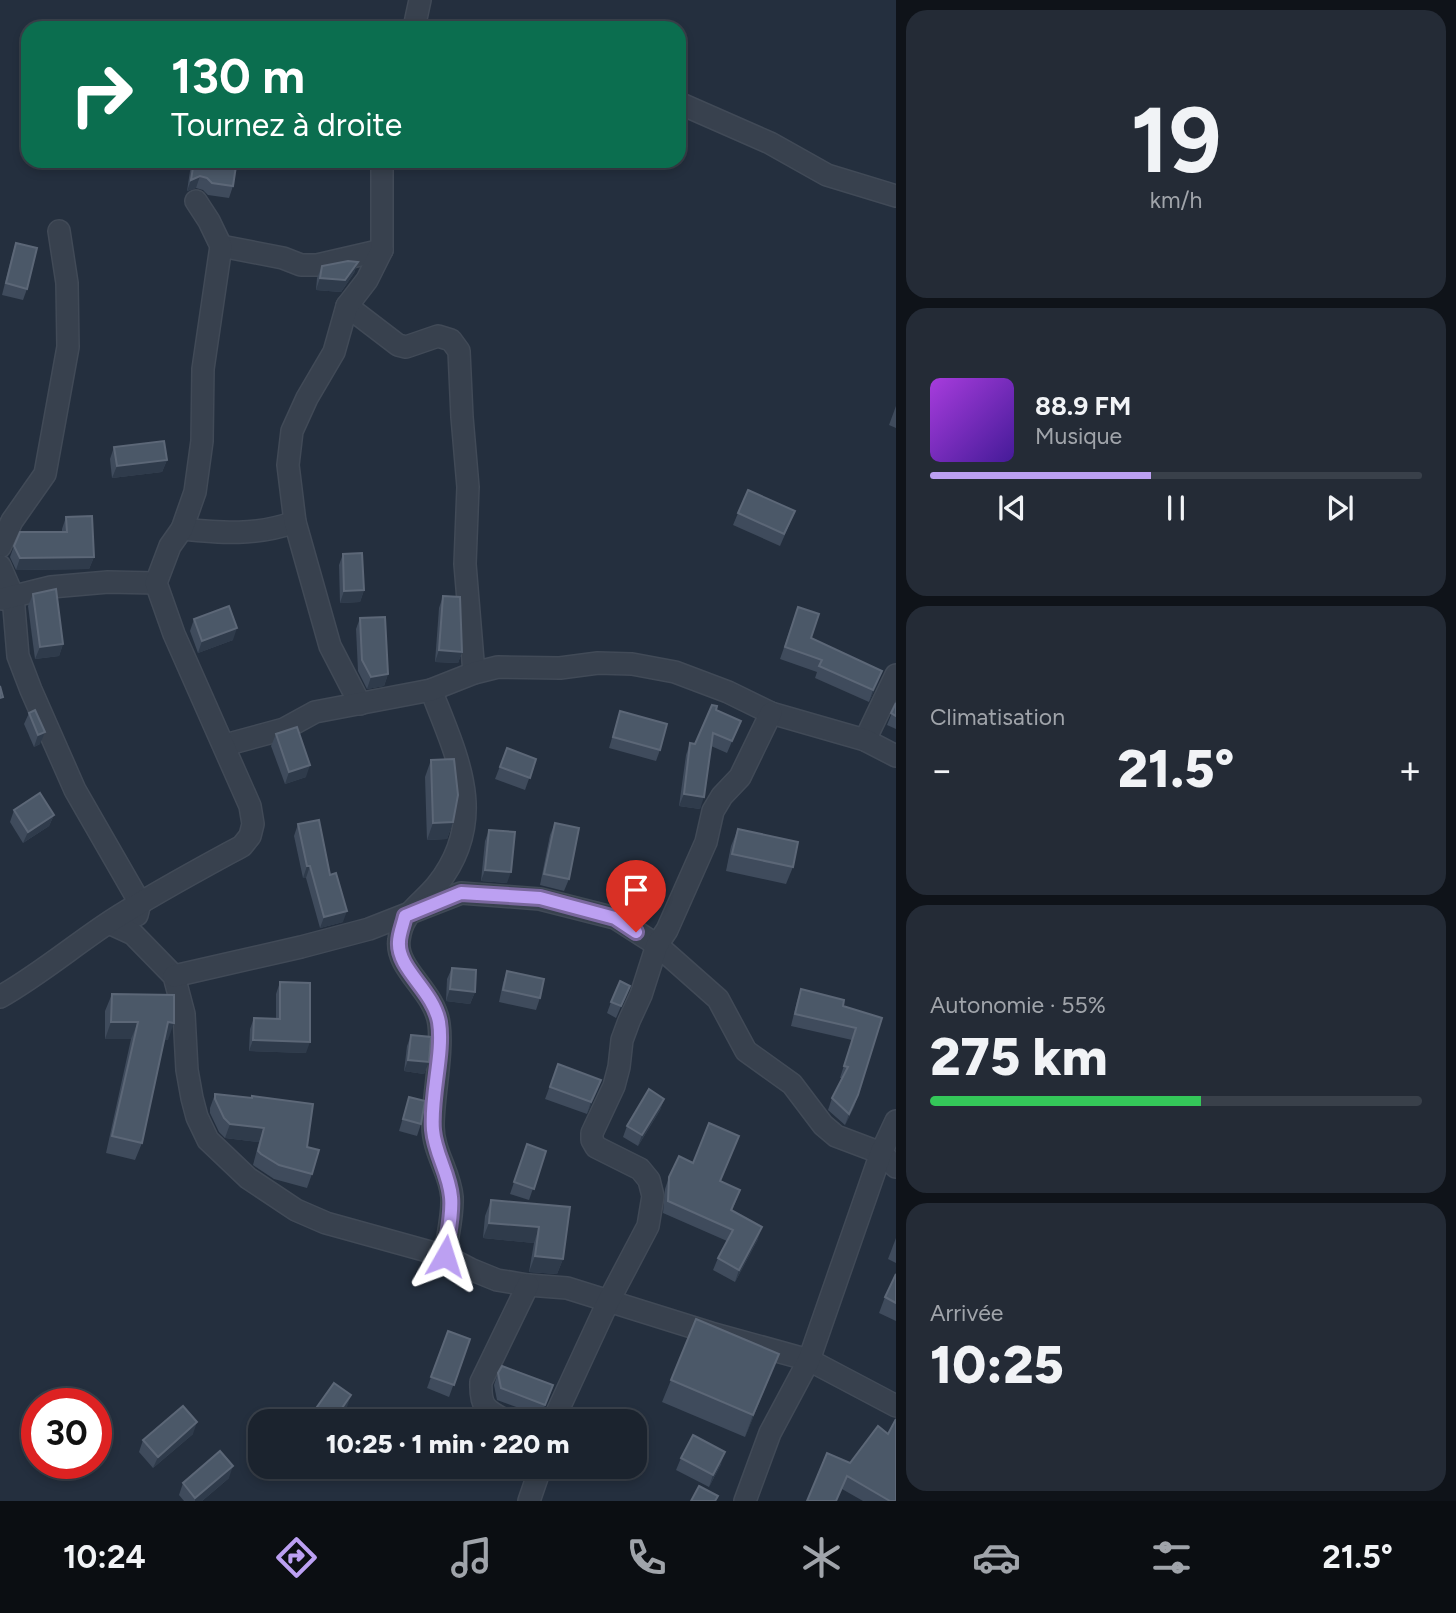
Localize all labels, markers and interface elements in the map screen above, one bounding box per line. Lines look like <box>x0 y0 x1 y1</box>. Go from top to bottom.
text: 130 m <box>171 46 305 105</box>
icon: right <box>56 49 147 140</box>
text: 19 <box>1130 86 1222 195</box>
text: Tournez à droite <box>171 106 402 144</box>
text: km/h <box>1150 186 1202 214</box>
text: 88.9 FM <box>1035 390 1131 422</box>
text: Musique <box>1035 422 1122 450</box>
icon: previous <box>993 489 1031 527</box>
icon: pause <box>1157 489 1195 527</box>
icon: next <box>1321 489 1359 527</box>
text: Climatisation <box>930 703 1065 731</box>
text: 21.5° <box>1118 738 1234 800</box>
text: − <box>930 747 954 793</box>
text: + <box>1398 747 1422 793</box>
pin <box>606 860 666 932</box>
icon: arrive <box>617 871 655 909</box>
text: Autonomie · 55% <box>930 991 1106 1019</box>
text: 275 km <box>930 1026 1107 1088</box>
position arrow <box>408 1219 482 1293</box>
text: Arrivée <box>930 1299 1003 1327</box>
text: 10:25 <box>930 1334 1064 1396</box>
speed limit sign: 30 <box>21 1388 112 1479</box>
text: 10:25 · 1 min · 220 m <box>326 1428 569 1460</box>
icon: directions <box>272 1533 321 1582</box>
icon: music <box>447 1533 496 1582</box>
icon: phone <box>622 1533 671 1582</box>
icon: climate <box>797 1533 846 1582</box>
icon: car <box>972 1533 1021 1582</box>
icon: filters <box>1147 1533 1196 1582</box>
text: 10:24 <box>63 1538 146 1576</box>
text: 21.5° <box>1322 1538 1393 1576</box>

